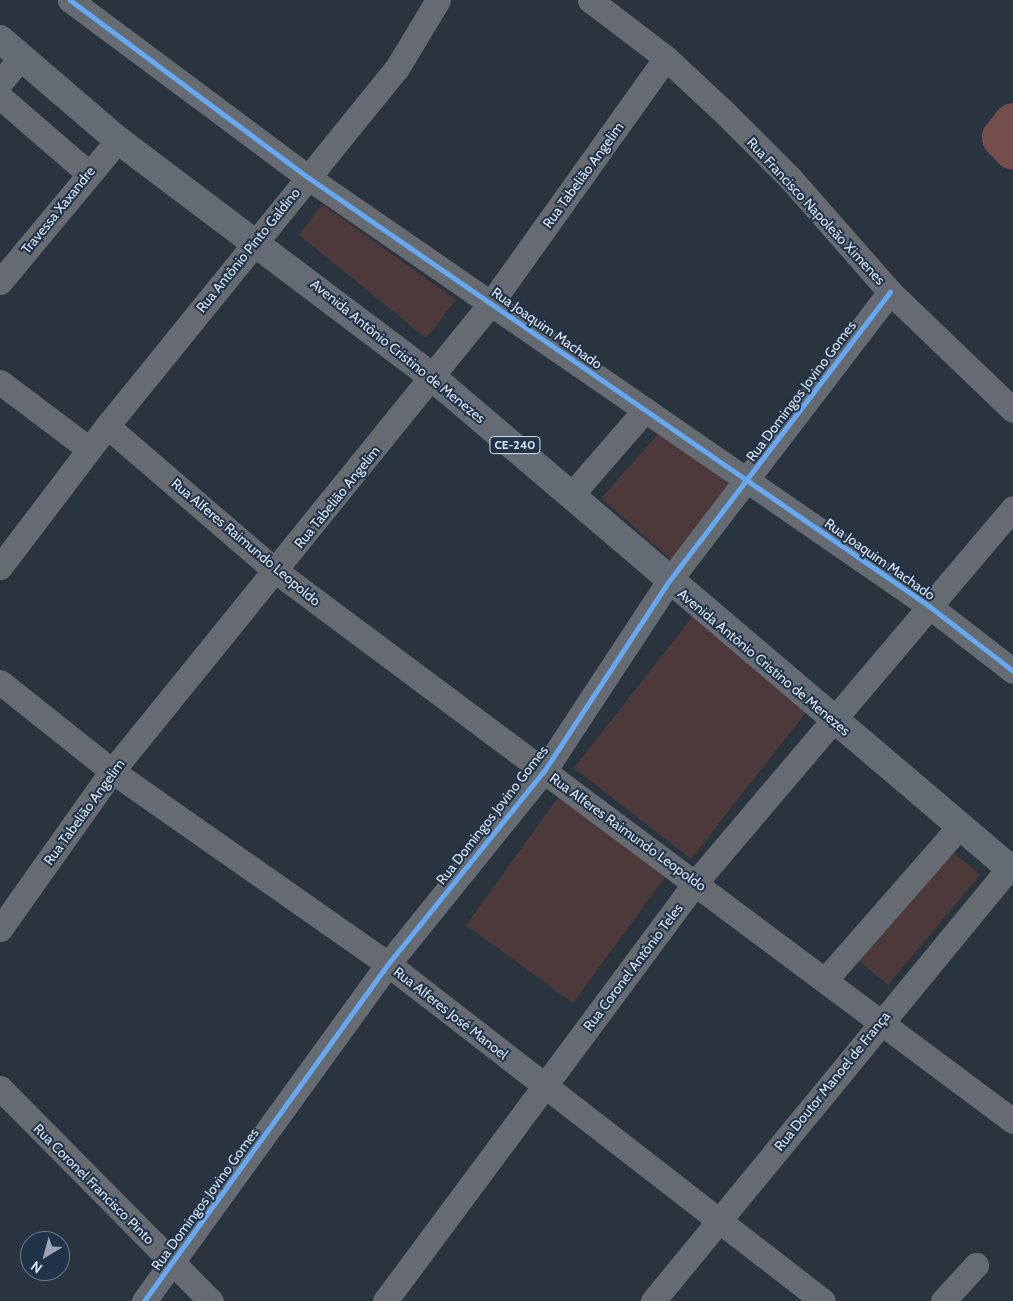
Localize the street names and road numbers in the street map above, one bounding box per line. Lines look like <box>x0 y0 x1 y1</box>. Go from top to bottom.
street label: Rua Tabelião Angelim <box>539 119 627 231</box>
street label: Rua Francisco Napoleão Ximenes <box>743 134 889 288</box>
street label: Travessa Xaxandre <box>18 163 98 257</box>
street label: Rua Antônio Pinto Galdino <box>193 184 303 316</box>
street label: Avenida Antônio Cristino de Menezes <box>307 275 489 427</box>
street label: Rua Joaquim Machado <box>489 284 605 372</box>
street label: Rua Domingos Jovino Gomes <box>743 317 859 465</box>
road number: CE-240 <box>489 436 541 454</box>
street label: Rua Tabelião Angelim <box>291 442 383 552</box>
street label: Rua Alferes Raimundo Leopoldo <box>168 475 324 609</box>
street label: Rua Joaquim Machado <box>822 515 938 603</box>
street label: Avenida Antônio Cristino de Menezes <box>674 585 854 739</box>
street label: Rua Domingos Jovino Gomes <box>433 742 551 888</box>
street label: Rua Tabelião Angelim <box>40 756 128 868</box>
street label: Rua Alferes Raimundo Leopoldo <box>546 770 710 894</box>
street label: Rua Coronel Antônio Teles <box>580 900 686 1034</box>
street label: Rua Alferes José Manoel <box>390 963 512 1063</box>
street label: Rua Doutor Manoel de França <box>771 1008 893 1154</box>
street label: Rua Coronel Francisco Pinto <box>30 1120 158 1248</box>
street label: Rua Domingos Jovino Gomes <box>148 1125 262 1273</box>

